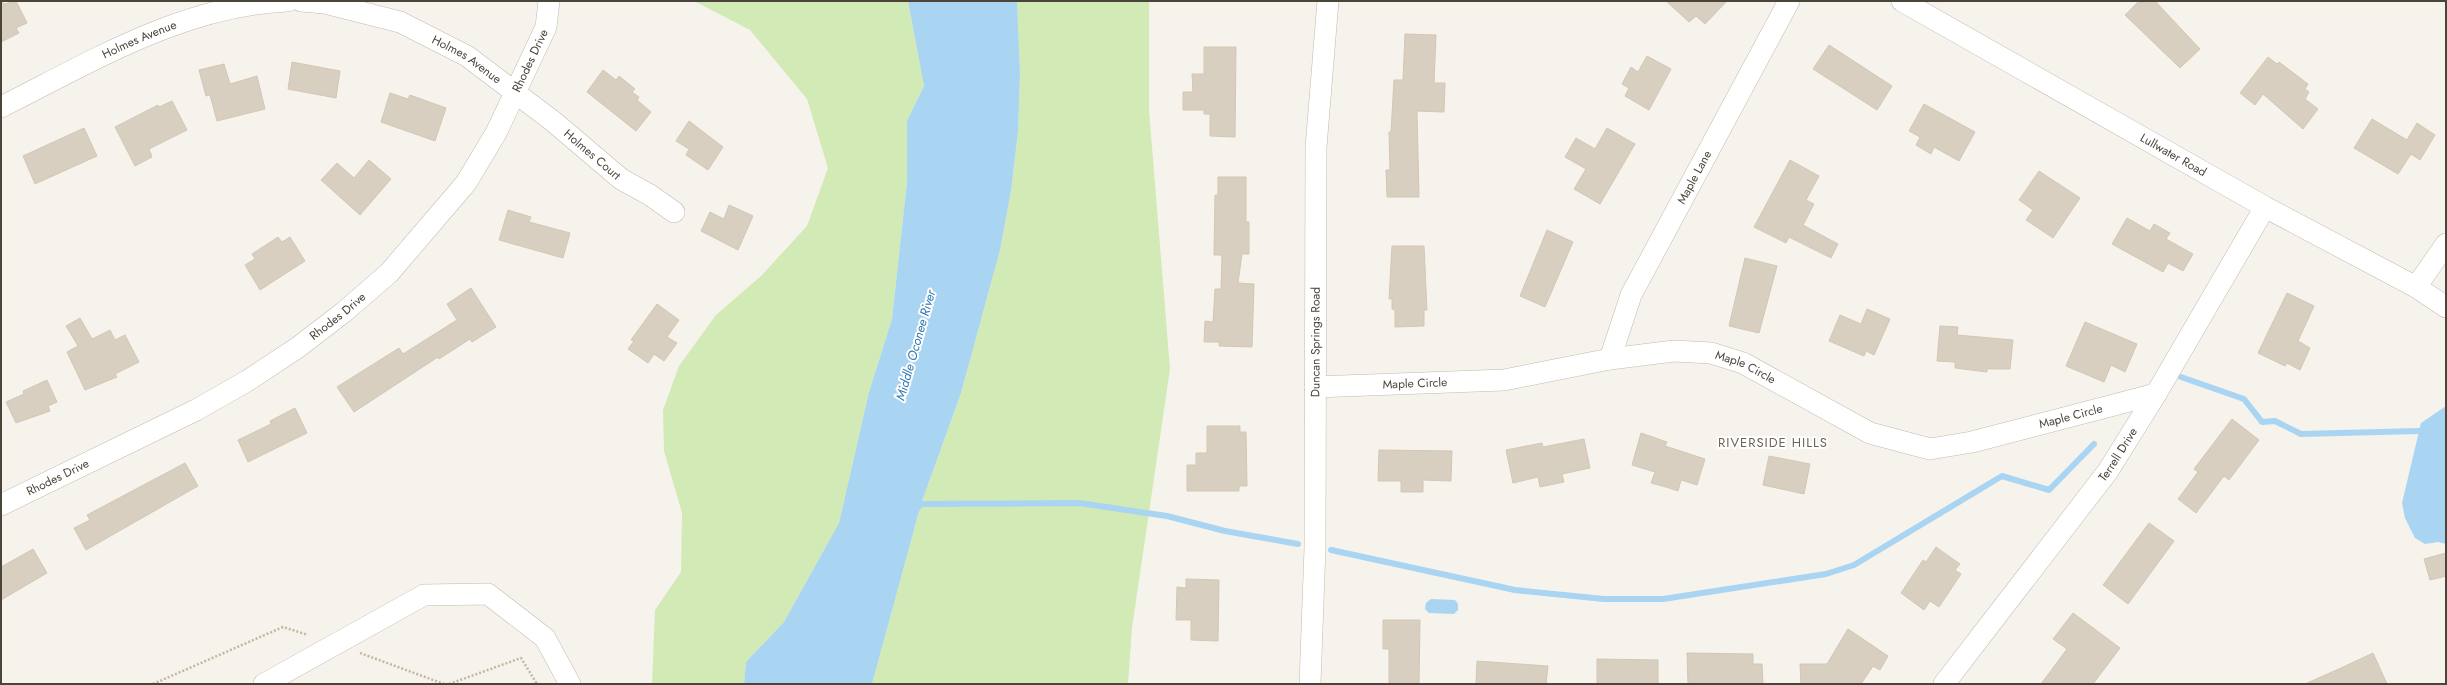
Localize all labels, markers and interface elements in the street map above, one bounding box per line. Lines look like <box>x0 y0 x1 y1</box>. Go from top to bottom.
street label: Holmes Avenue <box>99 16 179 63</box>
street label: Rhodes Drive <box>508 26 553 95</box>
street label: Holmes Avenue <box>429 31 505 88</box>
street label: Holmes Court <box>560 125 625 184</box>
street label: Lullwater Road <box>2137 129 2210 181</box>
street label: Maple Lane <box>1672 147 1716 207</box>
water label: Middle Oconee River <box>891 287 941 403</box>
street label: Duncan Springs Road <box>1306 287 1325 397</box>
street label: Rhodes Drive <box>306 288 370 344</box>
street label: Maple Circle <box>1713 346 1779 388</box>
street label: Maple Circle <box>1382 373 1448 393</box>
street label: Maple Circle <box>2037 399 2104 433</box>
street label: Terrell Drive <box>2094 424 2142 485</box>
district label: RIVERSIDE HILLS <box>1718 433 1828 452</box>
street label: Rhodes Drive <box>23 454 92 500</box>

